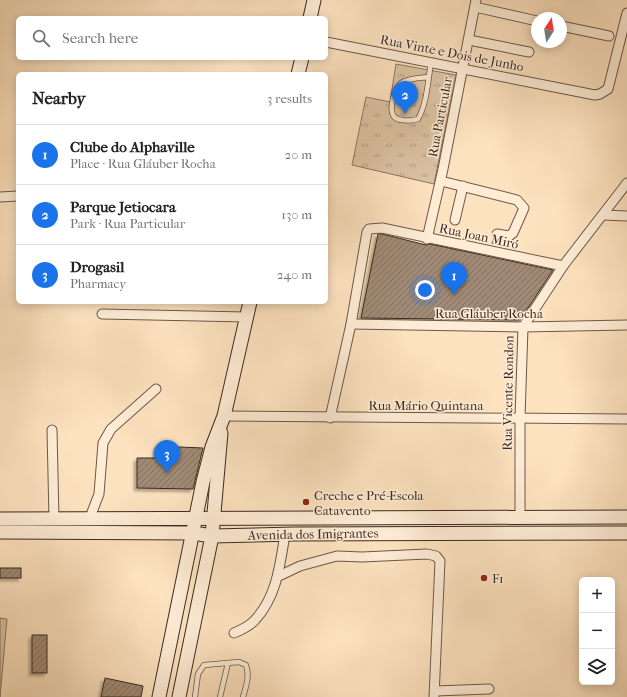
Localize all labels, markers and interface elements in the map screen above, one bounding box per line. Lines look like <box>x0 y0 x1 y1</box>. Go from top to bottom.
north arrow <box>531 12 567 48</box>
search box <box>16 16 328 60</box>
icon: search <box>30 27 52 49</box>
text: Search here <box>62 29 138 47</box>
street label: Rua Vinte e Dois de Junho <box>379 32 525 74</box>
street label: Rua Particular <box>425 75 455 158</box>
pin: 2 <box>392 81 418 114</box>
text: Nearby <box>32 88 86 108</box>
text: 3 results <box>267 91 312 106</box>
text: Clube do Alphaville <box>70 138 195 156</box>
text: 1 <box>43 147 47 162</box>
text: 20 m <box>285 147 312 162</box>
text: Place · Rua Gláuber Rocha <box>70 156 216 171</box>
text: Parque Jetiocara <box>70 198 176 216</box>
text: 2 <box>42 207 48 222</box>
text: 130 m <box>281 207 312 222</box>
text: Park · Rua Particular <box>70 216 185 231</box>
street label: Rua Joan Miró <box>438 220 520 252</box>
text: Drogasil <box>70 258 124 276</box>
pin: 1 <box>441 262 467 295</box>
text: 3 <box>42 267 48 282</box>
text: 240 m <box>277 267 312 282</box>
text: Pharmacy <box>70 276 126 291</box>
your location <box>415 280 435 300</box>
street label: Rua Gláuber Rocha <box>435 306 544 321</box>
street label: Rua Vicente Rondon <box>499 335 517 451</box>
street label: Rua Mário Quintana <box>369 398 484 413</box>
pin: 3 <box>154 440 180 473</box>
place label: Creche e Pré-Escola Catavento <box>314 488 425 518</box>
marker: Creche e Pré-Escola Catavento <box>301 497 311 507</box>
street label: Avenida dos Imigrantes <box>246 525 379 543</box>
place label: F1 <box>492 571 504 586</box>
marker: F1 <box>479 573 489 583</box>
map controls <box>579 577 615 685</box>
button: + <box>579 577 615 613</box>
button: − <box>579 613 615 649</box>
button: layers <box>579 649 615 685</box>

